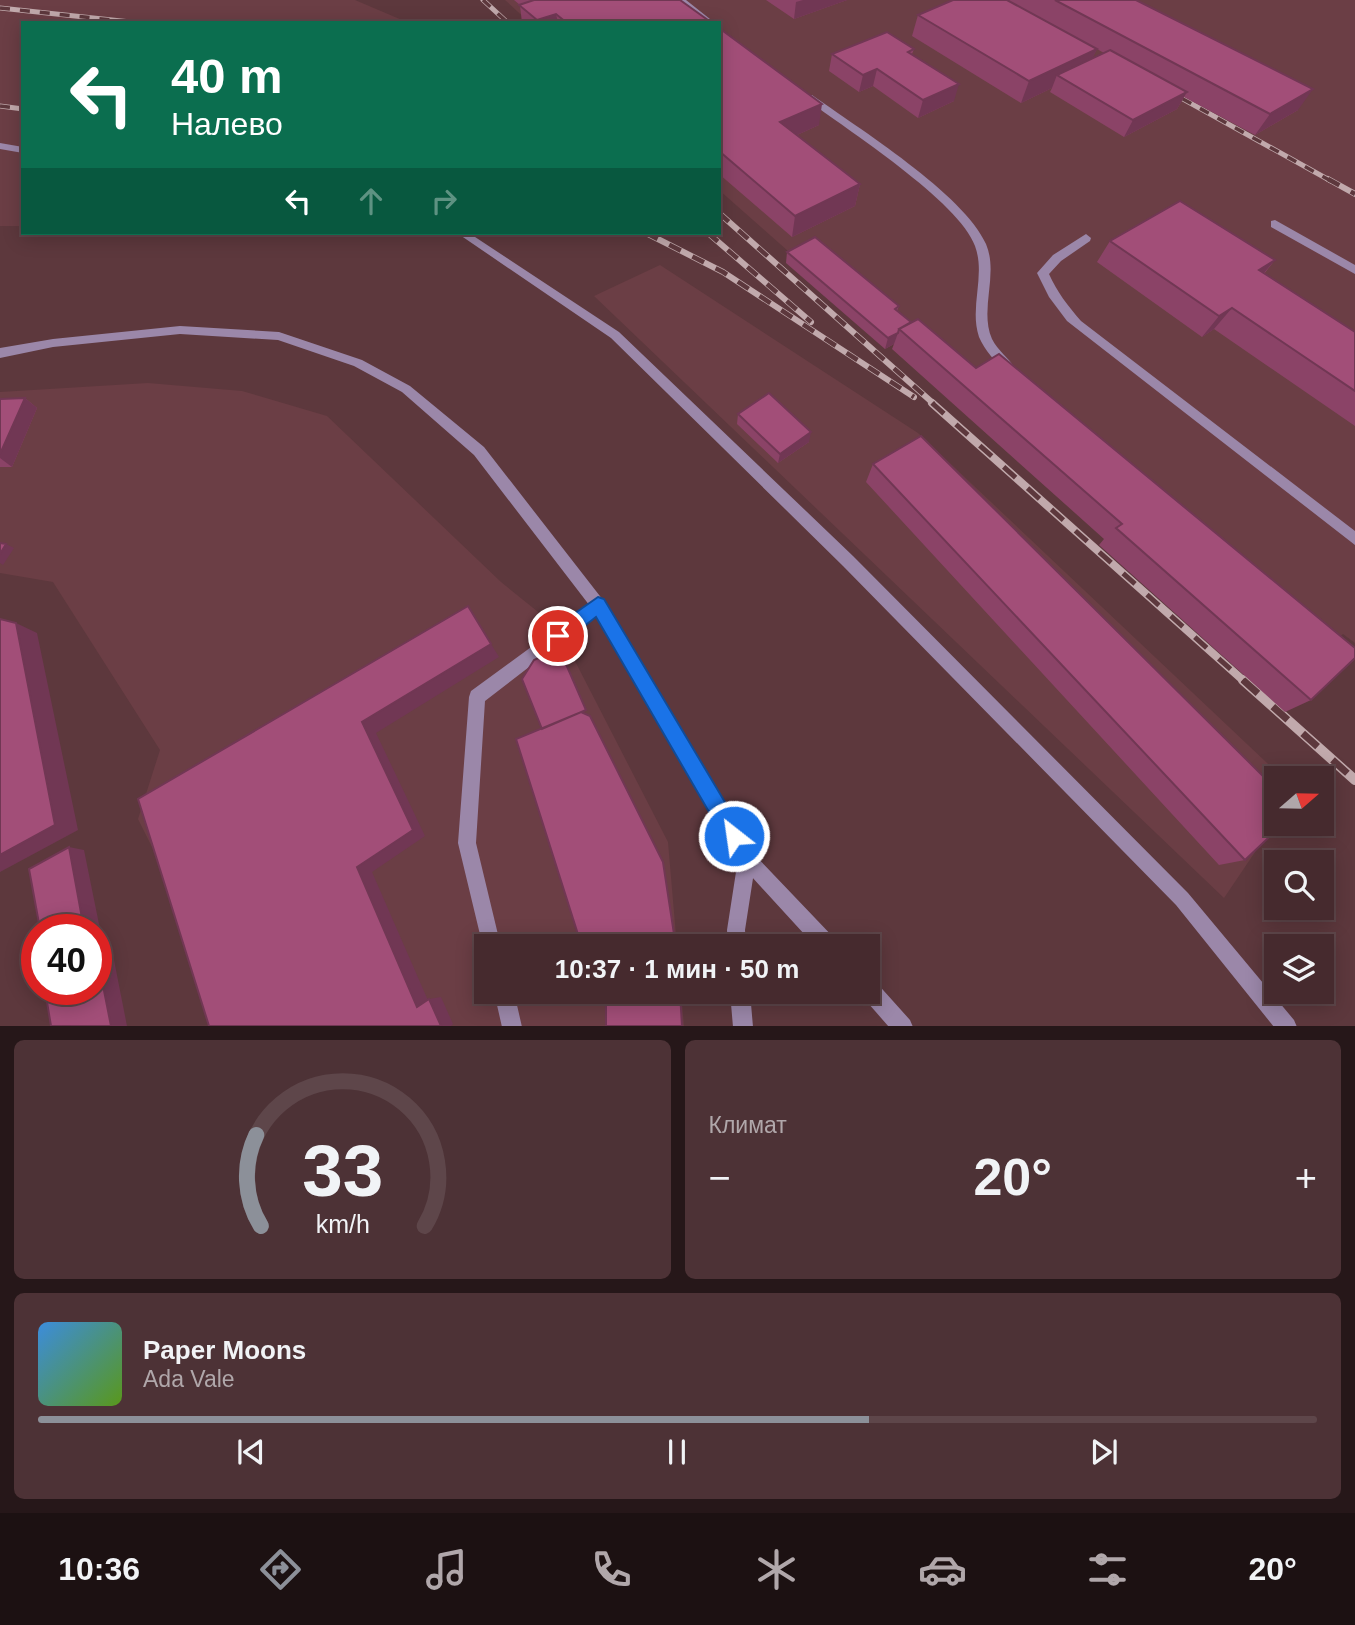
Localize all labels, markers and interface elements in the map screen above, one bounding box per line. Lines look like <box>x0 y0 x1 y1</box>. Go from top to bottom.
icon: left <box>56 49 147 140</box>
text: 40 m <box>171 49 283 103</box>
text: Налево <box>171 106 283 142</box>
icon: left <box>279 182 317 220</box>
icon: ahead <box>352 182 390 220</box>
icon: right <box>425 182 463 220</box>
pin <box>528 606 588 666</box>
icon: arrive <box>539 617 577 655</box>
north arrow <box>1264 766 1334 836</box>
map controls <box>1264 766 1334 1004</box>
position arrow <box>697 799 771 873</box>
button: search <box>1264 850 1334 920</box>
speed limit sign: 40 <box>21 914 112 1005</box>
button: layers <box>1264 934 1334 1004</box>
text: 10:37 · 1 мин · 50 m <box>555 954 799 984</box>
text: Климат <box>709 1112 787 1138</box>
text: 33 <box>302 1130 383 1211</box>
text: 20° <box>973 1148 1052 1206</box>
text: − <box>709 1157 731 1199</box>
text: + <box>1295 1157 1317 1199</box>
text: km/h <box>315 1209 369 1237</box>
text: Paper Moons <box>143 1335 306 1365</box>
text: Ada Vale <box>143 1366 235 1392</box>
icon: previous <box>232 1433 270 1471</box>
icon: pause <box>658 1433 696 1471</box>
icon: next <box>1085 1433 1123 1471</box>
icon: directions <box>256 1545 305 1594</box>
icon: music <box>422 1545 471 1594</box>
icon: phone <box>587 1545 636 1594</box>
icon: climate <box>752 1545 801 1594</box>
icon: car <box>918 1545 967 1594</box>
icon: filters <box>1083 1545 1132 1594</box>
text: 10:36 <box>58 1551 140 1587</box>
text: 20° <box>1248 1551 1297 1587</box>

